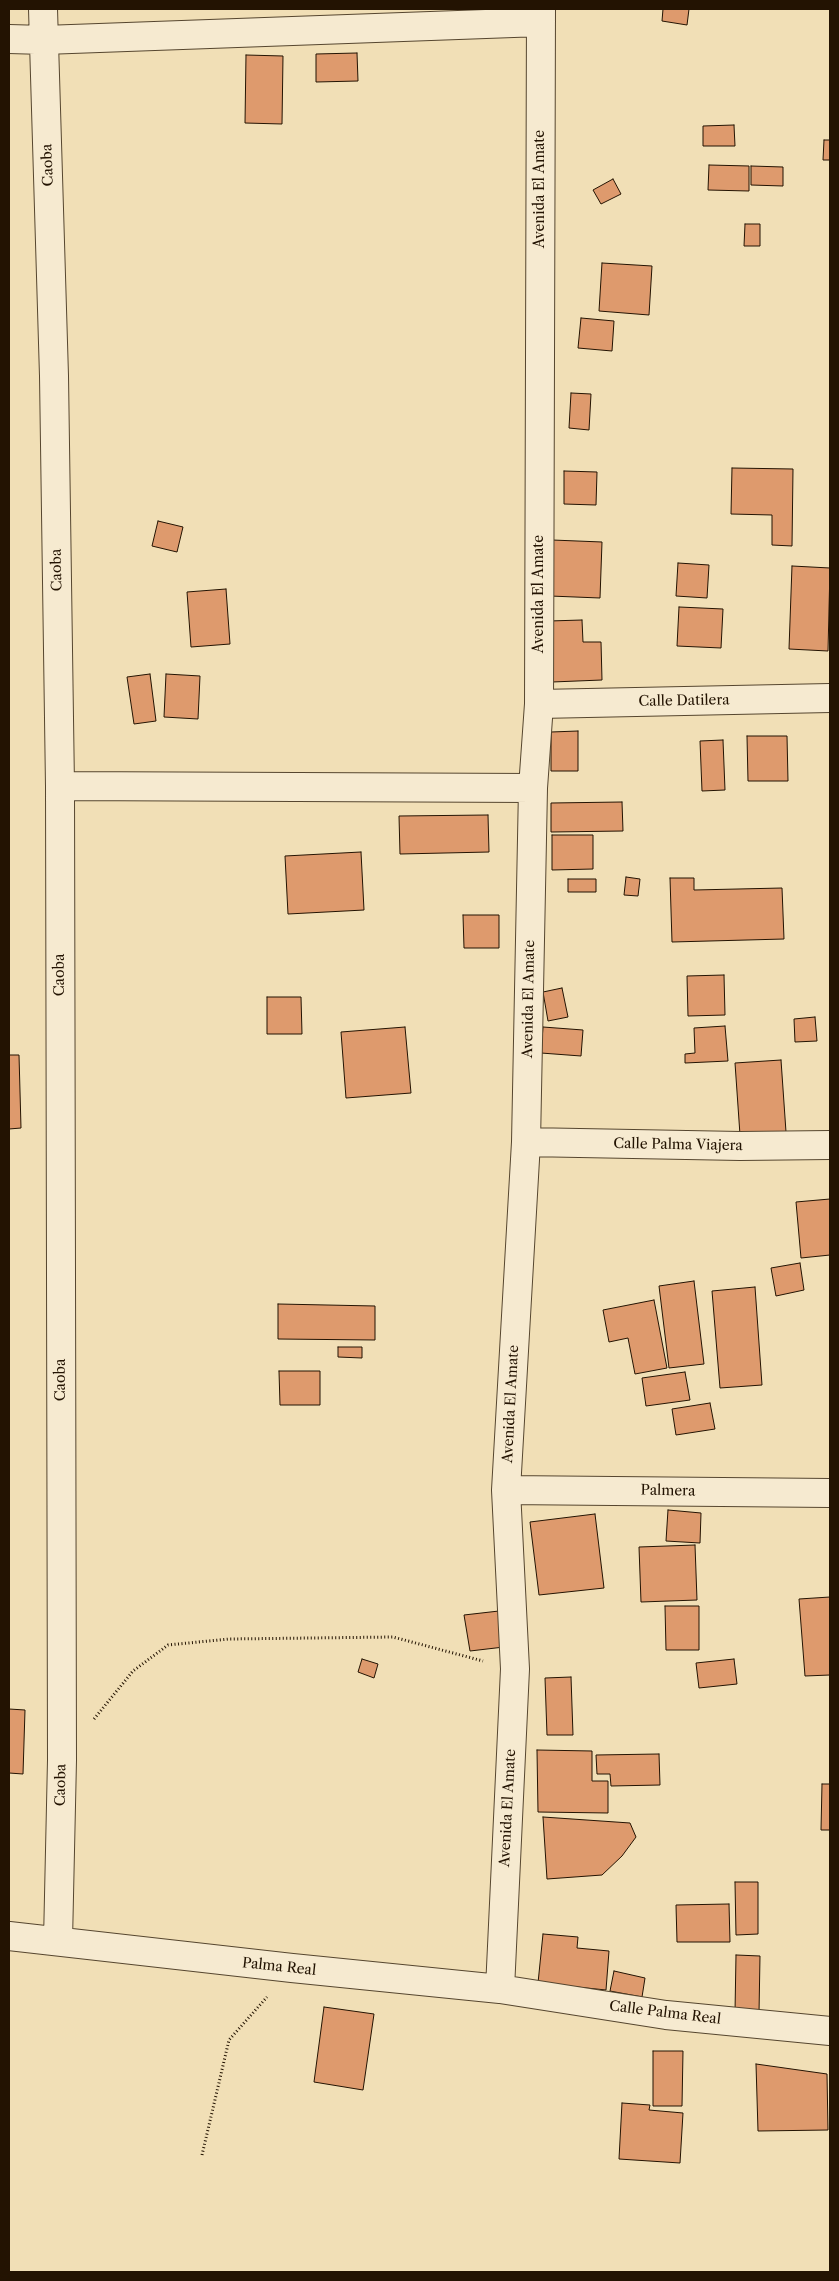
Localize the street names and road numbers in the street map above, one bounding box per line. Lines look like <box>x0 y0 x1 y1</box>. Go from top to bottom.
street label: Avenida El Amate <box>532 130 548 248</box>
street label: Caoba <box>39 143 57 187</box>
street label: Avenida El Amate <box>531 535 547 653</box>
street label: Caoba <box>48 549 66 591</box>
street label: Calle Datilera <box>638 692 730 710</box>
street label: Avenida El Amate <box>520 940 538 1058</box>
street label: Caoba <box>52 954 68 996</box>
street label: Calle Palma Viajera <box>613 1135 743 1155</box>
street label: Avenida El Amate <box>500 1344 522 1464</box>
street label: Caoba <box>53 1359 69 1401</box>
street label: Palmera <box>641 1482 695 1500</box>
street label: Avenida El Amate <box>497 1748 519 1868</box>
street label: Caoba <box>52 1764 70 1806</box>
street label: Palma Real <box>241 1955 317 1979</box>
street label: Calle Palma Real <box>608 1998 722 2028</box>

